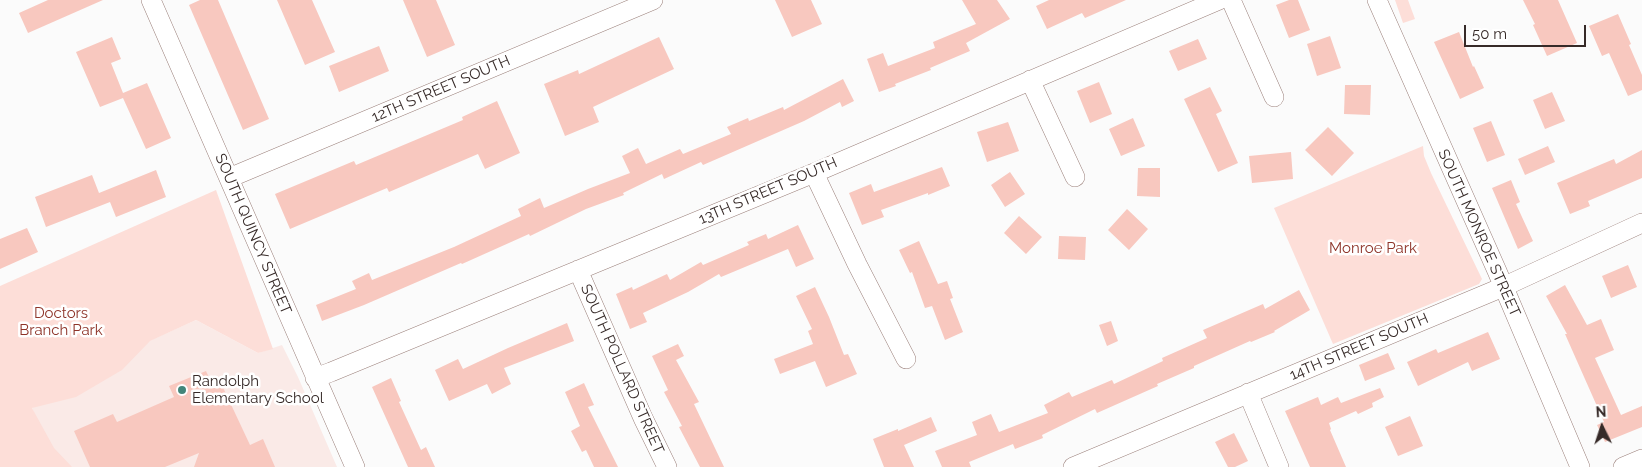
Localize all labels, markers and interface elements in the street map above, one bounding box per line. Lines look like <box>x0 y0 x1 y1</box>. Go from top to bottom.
scale bar <box>1467 15 1590 47</box>
text: 50 m <box>1472 25 1507 43</box>
street label: 12TH STREET SOUTH <box>369 52 513 126</box>
street label: SOUTH MONROE STREET <box>1434 147 1524 319</box>
street label: SOUTH QUINCY STREET <box>211 151 295 317</box>
street label: 13TH STREET SOUTH <box>696 154 840 228</box>
park label: Monroe Park <box>1329 239 1417 257</box>
street label: SOUTH POLLARD STREET <box>576 281 668 457</box>
park label: Doctors Branch Park <box>19 304 103 339</box>
street label: 14TH STREET SOUTH <box>1287 310 1431 384</box>
place label: Randolph Elementary School <box>192 372 324 407</box>
marker: Randolph Elementary School <box>176 384 188 396</box>
north arrow <box>1577 402 1627 452</box>
text: N <box>1595 404 1607 420</box>

